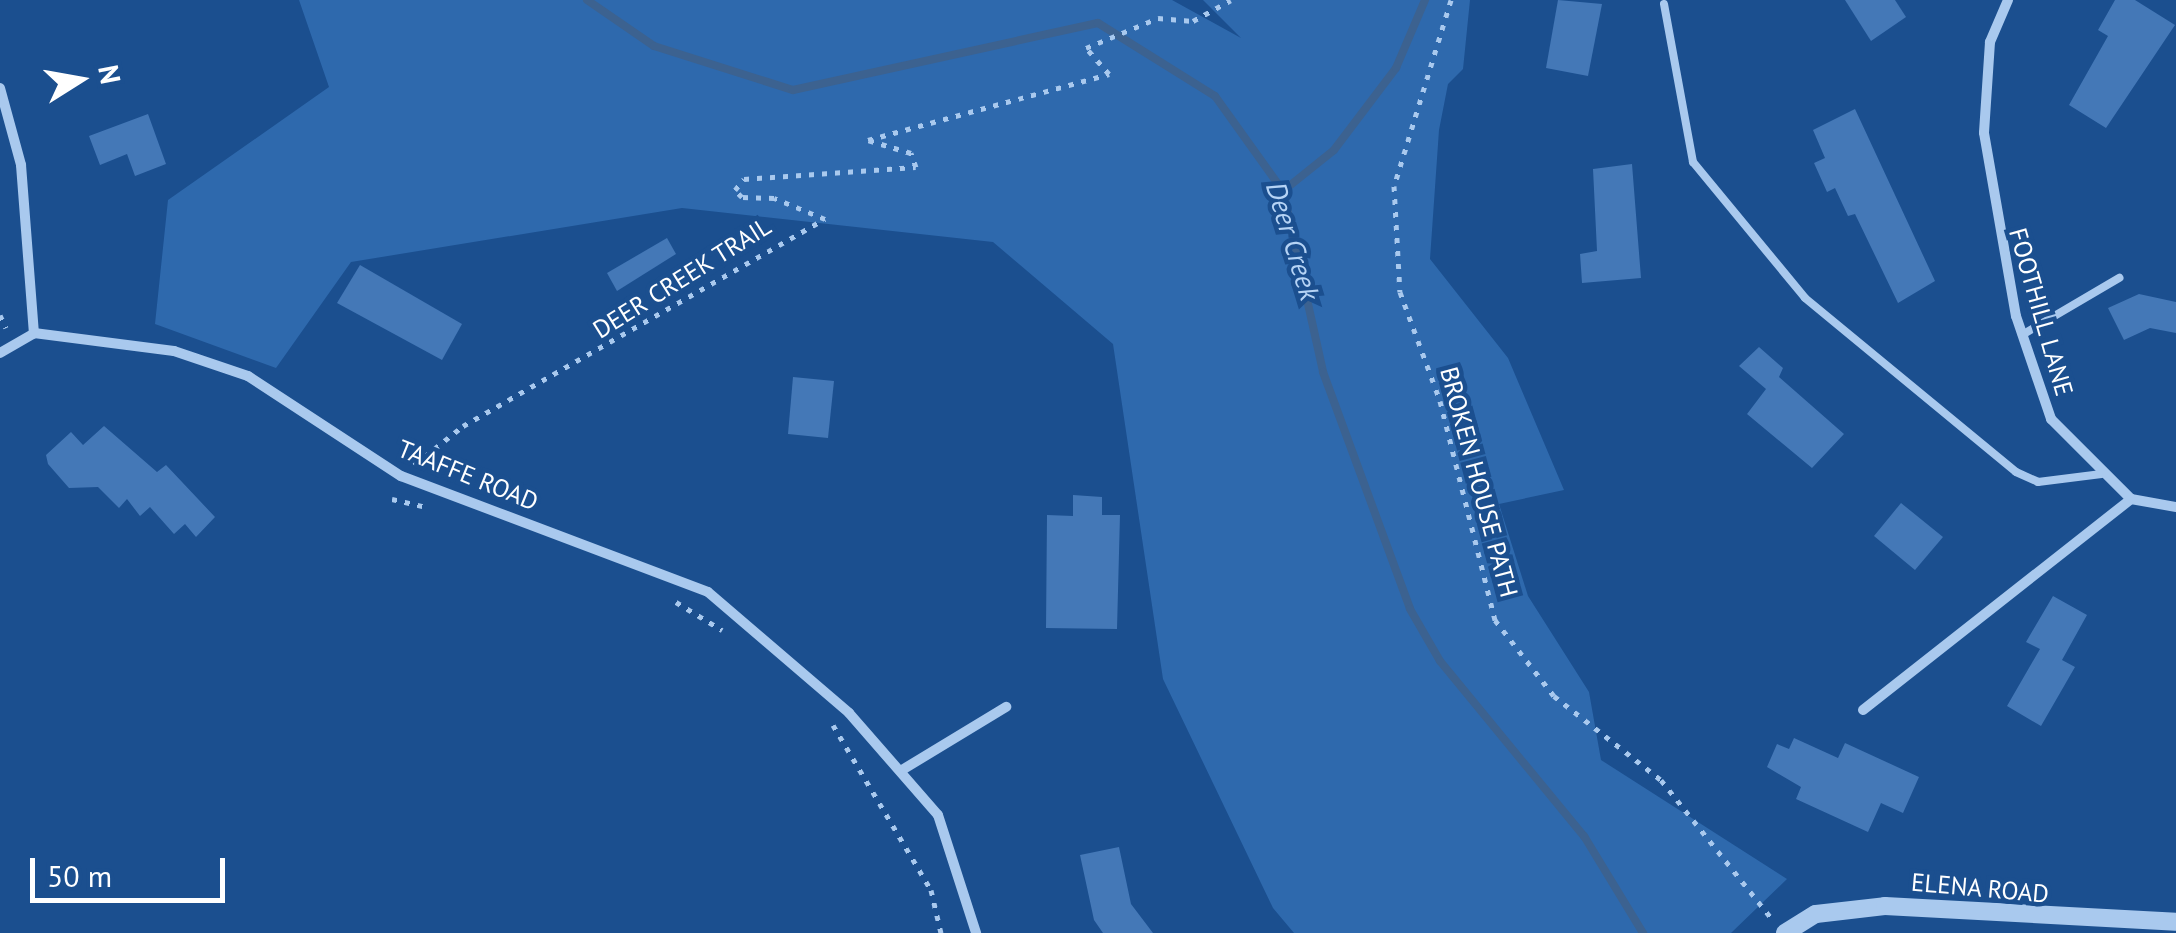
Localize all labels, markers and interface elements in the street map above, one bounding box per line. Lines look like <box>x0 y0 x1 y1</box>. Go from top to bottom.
north arrow <box>30 30 130 130</box>
text: N <box>90 62 130 87</box>
water label: Deer Creek <box>1259 178 1327 304</box>
street label: DEER CREEK TRAIL <box>587 211 777 345</box>
street label: FOOTHILL LANE <box>2003 224 2079 400</box>
street label: BROKEN HOUSE PATH <box>1434 364 1524 600</box>
street label: TAAFFE ROAD <box>393 433 543 517</box>
scale bar <box>35 838 230 900</box>
text: 50 m <box>47 856 112 895</box>
street label: ELENA ROAD <box>1909 867 2051 909</box>

